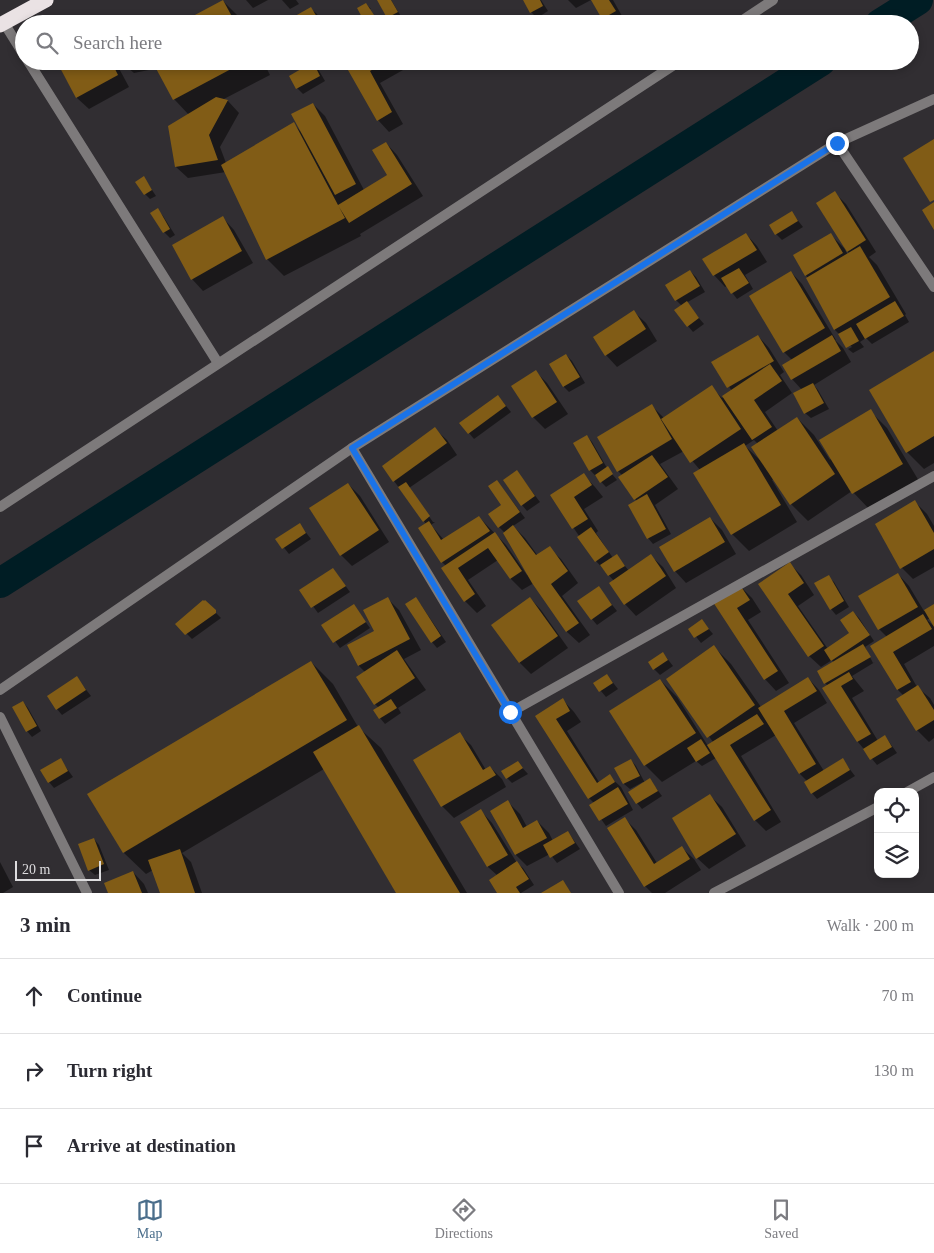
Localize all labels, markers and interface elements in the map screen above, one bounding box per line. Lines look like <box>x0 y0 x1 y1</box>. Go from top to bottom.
search box <box>15 15 919 70</box>
icon: search <box>33 29 61 57</box>
text: Search here <box>73 32 162 53</box>
route end <box>826 132 849 155</box>
route start <box>499 701 522 724</box>
map controls <box>874 788 919 878</box>
button: locate <box>874 788 919 833</box>
button: layers <box>874 833 919 878</box>
scale bar <box>15 858 101 881</box>
text: 20 m <box>22 862 50 877</box>
text: 3 min <box>20 913 71 937</box>
text: Walk · 200 m <box>827 917 914 934</box>
icon: ahead <box>20 982 48 1010</box>
text: Continue <box>67 985 142 1006</box>
text: 70 m <box>882 987 914 1004</box>
icon: right <box>20 1057 48 1085</box>
text: Turn right <box>67 1060 152 1081</box>
text: 130 m <box>874 1062 914 1079</box>
icon: arrive <box>20 1132 48 1160</box>
text: Arrive at destination <box>67 1135 236 1156</box>
tab: Map <box>136 1196 164 1242</box>
tab: Directions <box>435 1196 493 1242</box>
tab: Saved <box>764 1196 798 1242</box>

